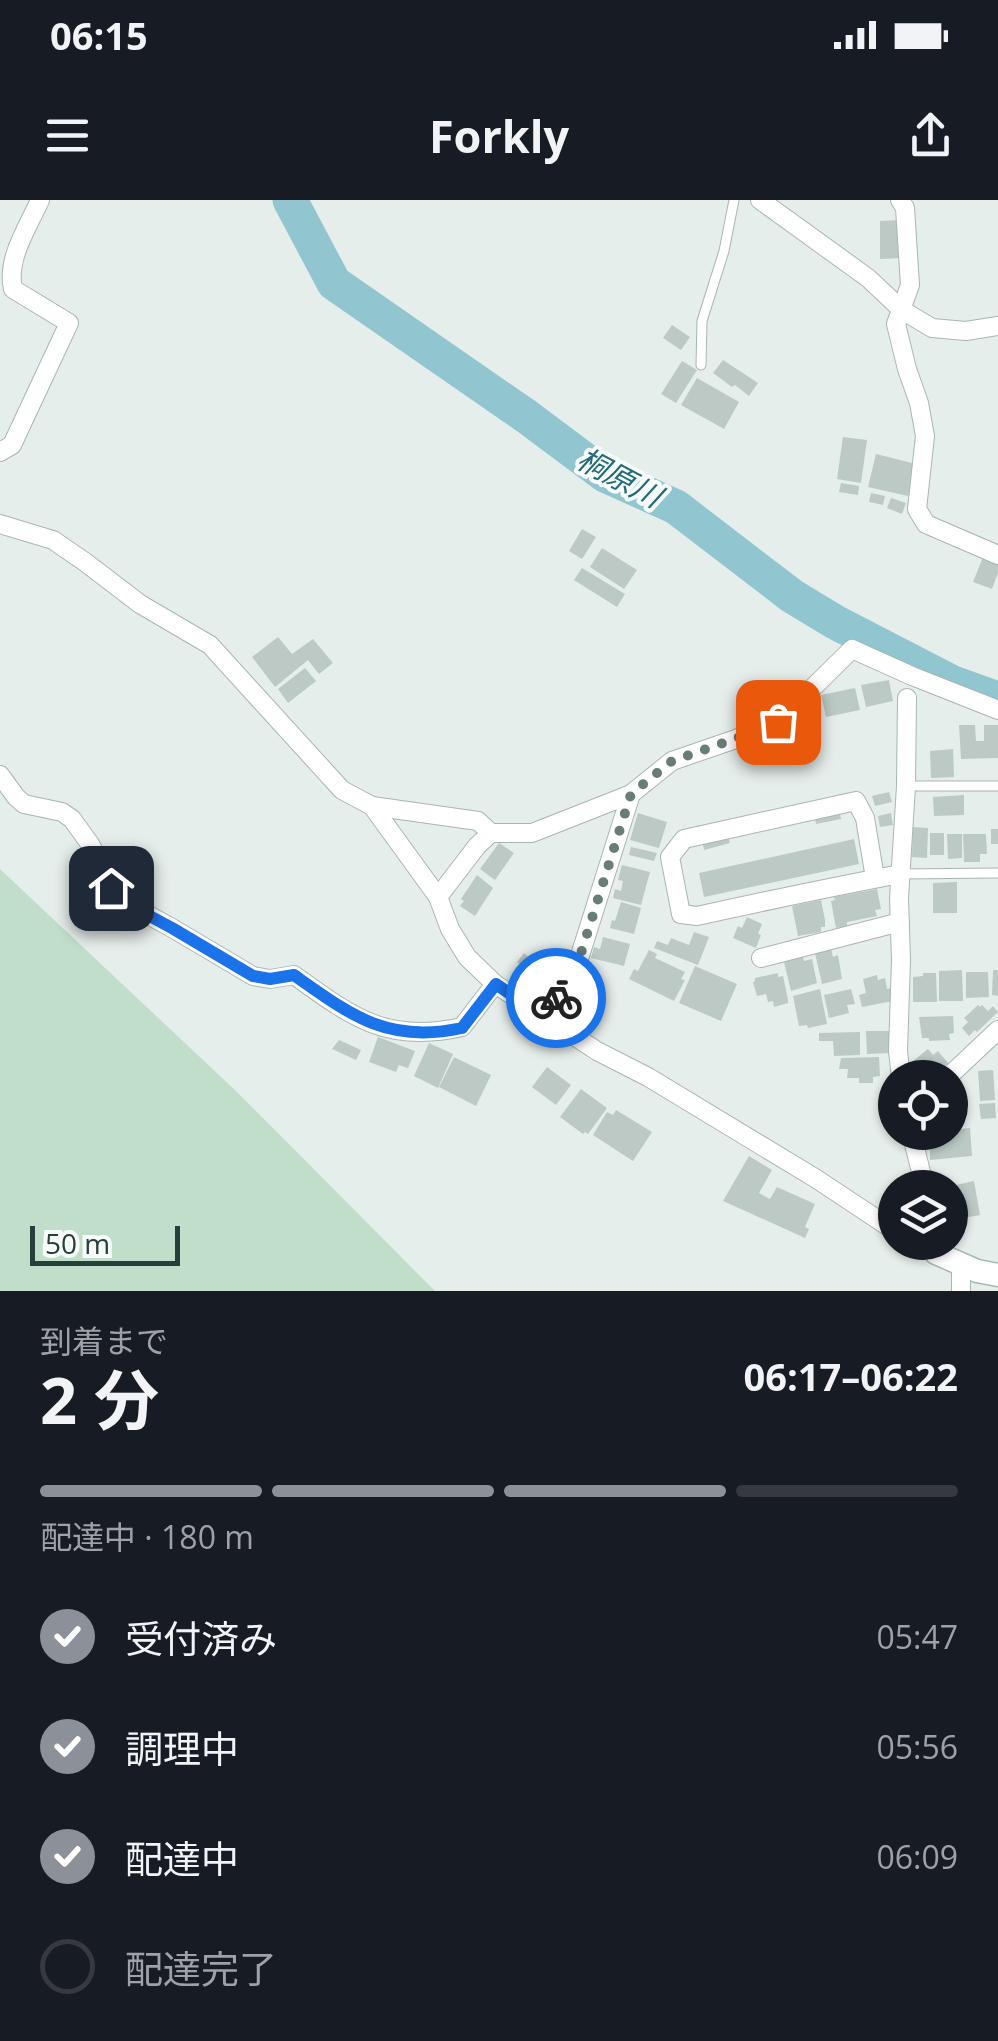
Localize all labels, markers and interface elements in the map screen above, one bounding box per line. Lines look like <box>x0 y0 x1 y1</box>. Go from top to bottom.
text: 06:15 <box>50 9 148 61</box>
text: Forkly <box>429 105 569 166</box>
icon: menu <box>40 108 95 163</box>
icon: share <box>903 108 958 163</box>
water label: 桐原川 <box>571 438 672 518</box>
pin <box>736 680 821 765</box>
icon: bag <box>751 695 806 750</box>
pin <box>69 846 154 931</box>
icon: home <box>84 861 139 916</box>
courier <box>506 948 606 1048</box>
icon: bike <box>529 971 584 1026</box>
map controls <box>878 1060 968 1260</box>
button: locate <box>878 1060 968 1150</box>
button: layers <box>878 1170 968 1260</box>
scale bar <box>30 1221 180 1266</box>
text: 50 m <box>45 1224 110 1262</box>
text: 到着まで <box>40 1319 168 1362</box>
text: 06:17–06:22 <box>744 1350 958 1402</box>
text: 2 分 <box>40 1355 159 1443</box>
text: 配達中 · 180 m <box>40 1515 254 1558</box>
icon: check <box>40 1609 95 1664</box>
text: 受付済み <box>125 1612 277 1664</box>
text: 05:47 <box>876 1615 958 1658</box>
icon: check <box>40 1719 95 1774</box>
text: 調理中 <box>125 1722 239 1774</box>
text: 05:56 <box>876 1725 958 1768</box>
icon: check <box>40 1829 95 1884</box>
text: 配達中 <box>125 1832 239 1884</box>
text: 06:09 <box>876 1835 958 1878</box>
text: 配達完了 <box>125 1942 277 1994</box>

